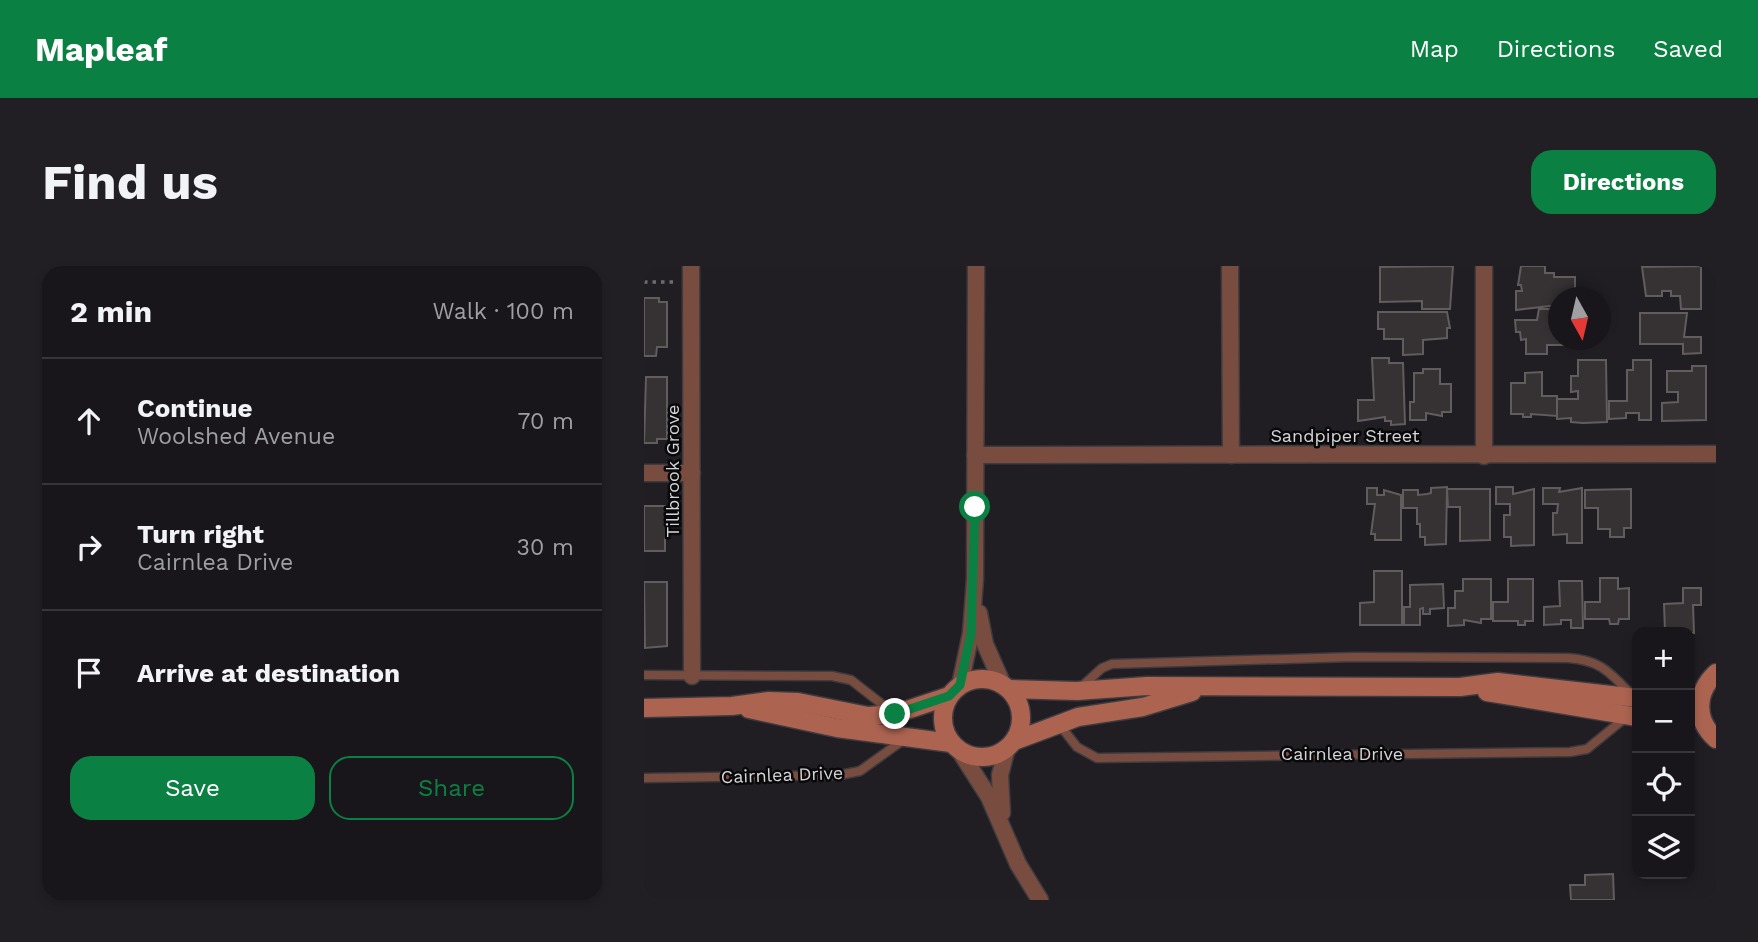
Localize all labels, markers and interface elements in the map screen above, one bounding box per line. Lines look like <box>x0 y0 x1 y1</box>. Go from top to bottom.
text: Mapleaf <box>35 30 167 69</box>
text: Map <box>1410 35 1459 63</box>
text: Directions <box>1497 35 1615 63</box>
text: Saved <box>1653 35 1723 63</box>
button: Directions <box>1531 150 1716 214</box>
text: Find us <box>42 153 218 211</box>
north arrow <box>1548 287 1611 350</box>
text: 2 min <box>70 294 152 329</box>
text: Walk · 100 m <box>432 298 574 325</box>
text: Continue <box>137 393 253 423</box>
icon: ahead <box>70 402 108 440</box>
street label: Tillbrook Grove <box>662 405 683 537</box>
text: 70 m <box>517 408 574 435</box>
text: Woolshed Avenue <box>137 423 335 450</box>
street label: Sandpiper Street <box>1271 425 1420 446</box>
route start <box>959 491 990 522</box>
text: Turn right <box>137 519 264 549</box>
icon: right <box>70 528 108 566</box>
text: 30 m <box>517 534 574 561</box>
text: Cairnlea Drive <box>137 549 293 576</box>
map controls <box>1632 627 1695 879</box>
button: + <box>1632 627 1695 690</box>
icon: arrive <box>70 654 108 692</box>
text: Arrive at destination <box>137 658 400 688</box>
button: − <box>1632 690 1695 753</box>
route end <box>879 698 910 729</box>
street label: Cairnlea Drive <box>1281 743 1403 764</box>
button: locate <box>1632 753 1695 816</box>
button: Save <box>70 756 315 820</box>
button: Share <box>329 756 574 820</box>
street label: Cairnlea Drive <box>720 762 844 787</box>
button: layers <box>1632 816 1695 879</box>

